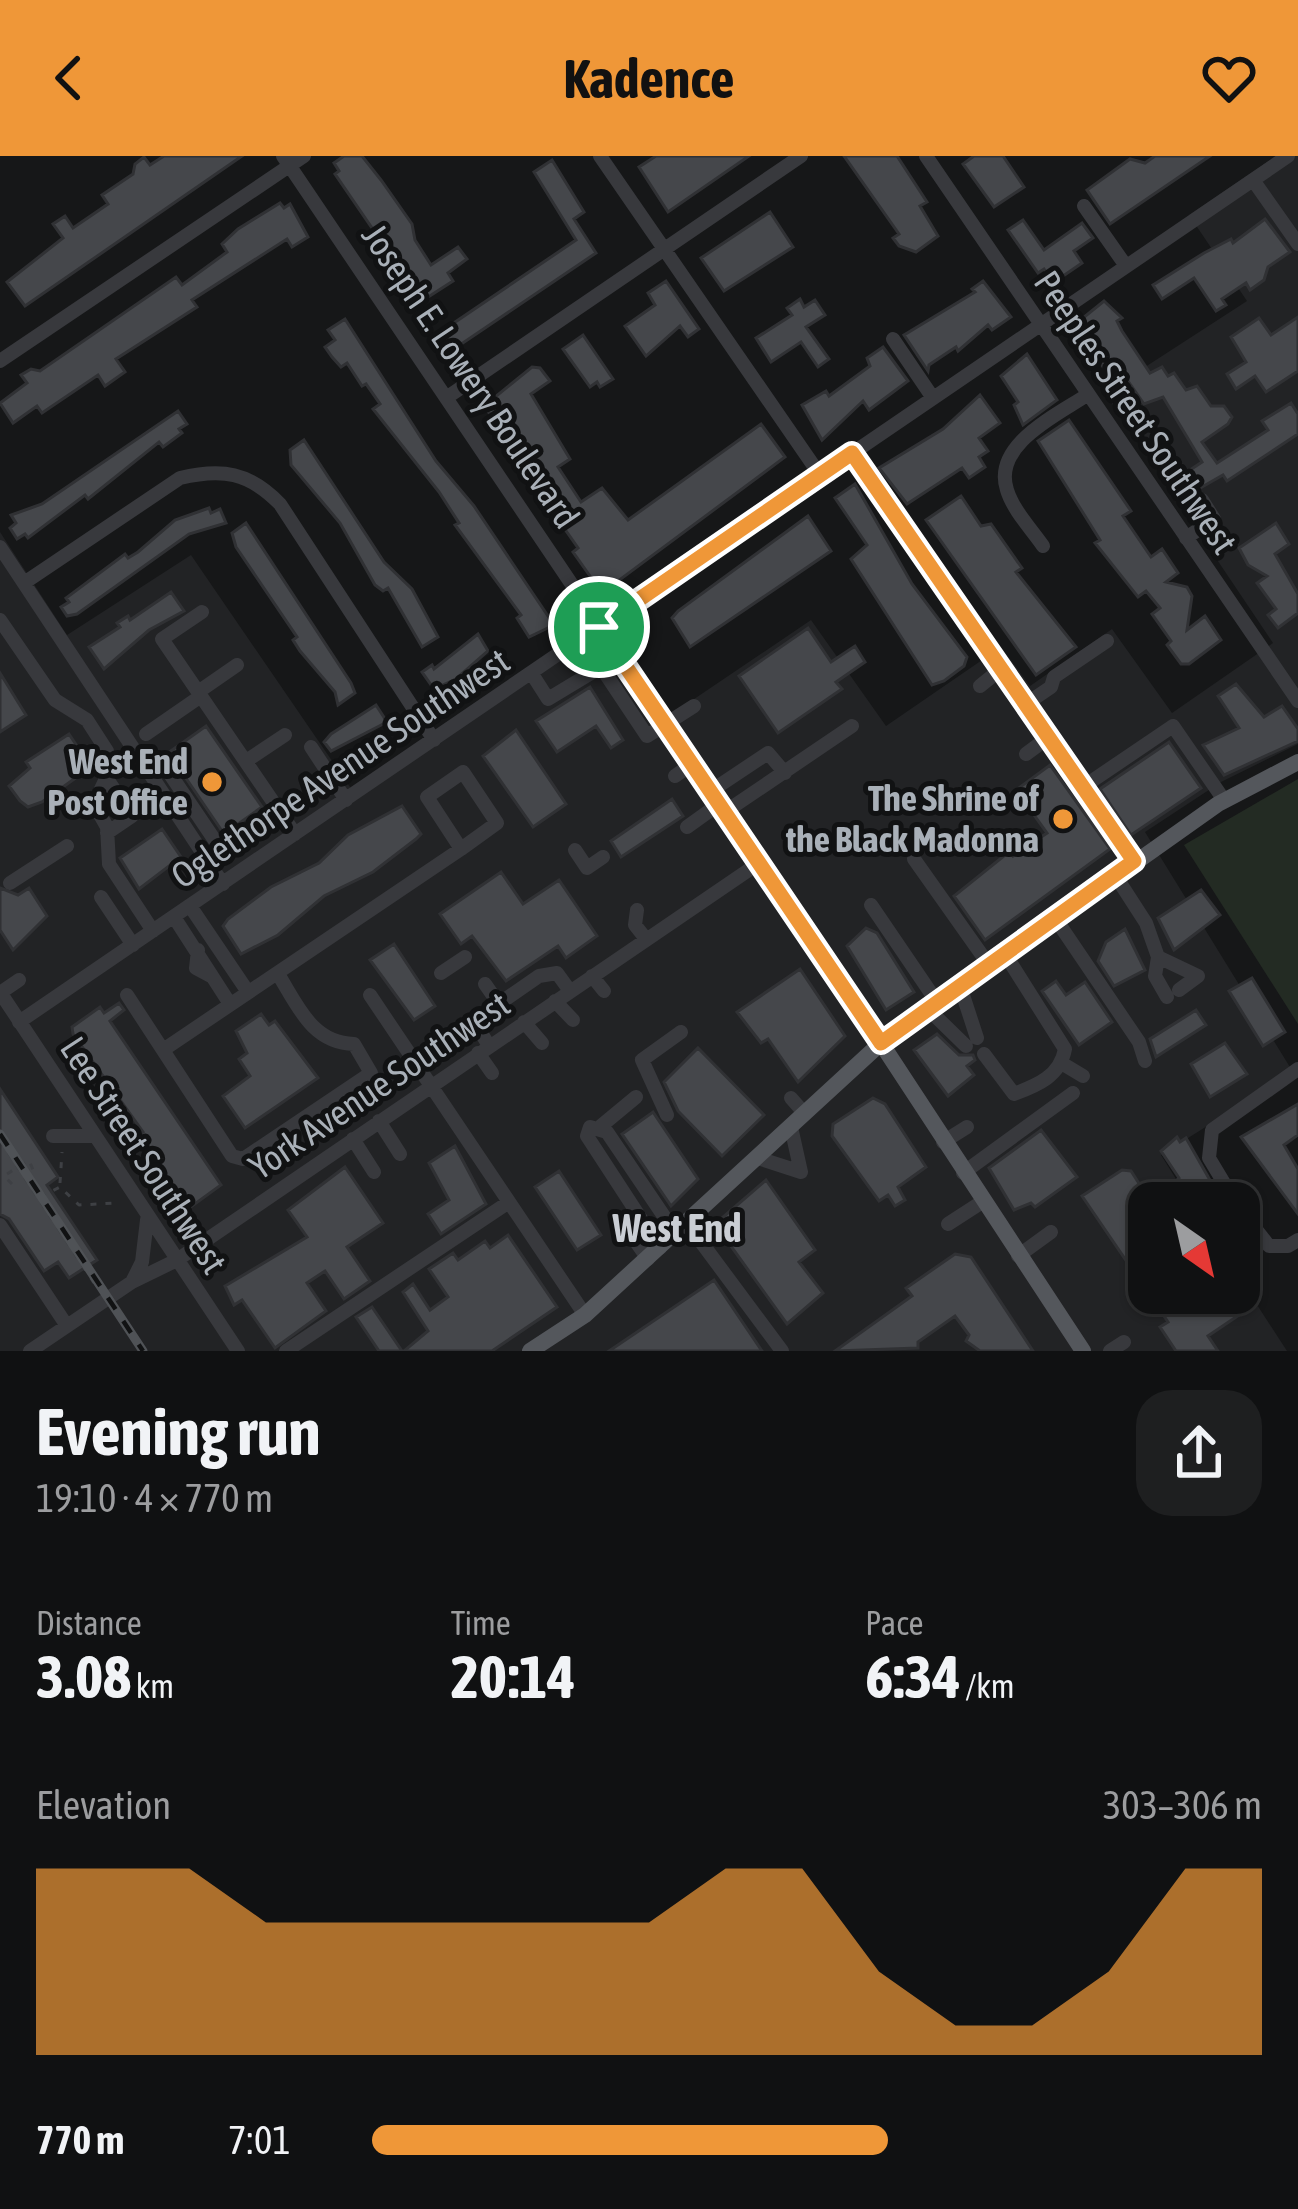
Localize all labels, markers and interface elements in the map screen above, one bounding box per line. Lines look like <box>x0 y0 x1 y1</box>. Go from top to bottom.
icon: back <box>36 45 102 111</box>
icon: heart <box>1196 45 1262 111</box>
text: Kadence <box>563 48 735 109</box>
street label: Joseph E. Lowery Boulevard <box>354 216 588 536</box>
street label: Peeples Street Southwest <box>1026 263 1246 561</box>
pin <box>548 576 650 678</box>
icon: arrive <box>566 594 632 660</box>
street label: Oglethorpe Avenue Southwest <box>163 639 517 897</box>
place label: West End Post Office <box>47 740 188 823</box>
marker: West End Post Office <box>199 769 225 795</box>
place label: The Shrine of the Black Madonna <box>785 777 1040 860</box>
marker: The Shrine of the Black Madonna <box>1050 806 1076 832</box>
street label: York Avenue Southwest <box>241 982 517 1188</box>
street label: Lee Street Southwest <box>52 1029 236 1281</box>
north arrow <box>1128 1182 1260 1314</box>
map controls <box>1128 1182 1260 1314</box>
district label: West End <box>611 1206 742 1250</box>
button: share <box>1136 1390 1262 1516</box>
text: Evening run <box>36 1393 321 1469</box>
text: 19:10 · 4 × 770 m <box>36 1476 273 1520</box>
text: Distance <box>36 1604 142 1642</box>
text: Time <box>451 1604 511 1642</box>
text: Pace <box>865 1604 923 1642</box>
text: 3.08 <box>36 1642 131 1711</box>
text: 20:14 <box>451 1642 575 1711</box>
text: 6:34 <box>865 1642 961 1711</box>
text: km <box>131 1667 174 1705</box>
text: /km <box>961 1667 1015 1705</box>
text: Elevation <box>36 1783 171 1827</box>
text: 303–306 m <box>1103 1783 1262 1827</box>
text: 770 m <box>36 2118 124 2162</box>
text: 7:01 <box>228 2118 291 2162</box>

